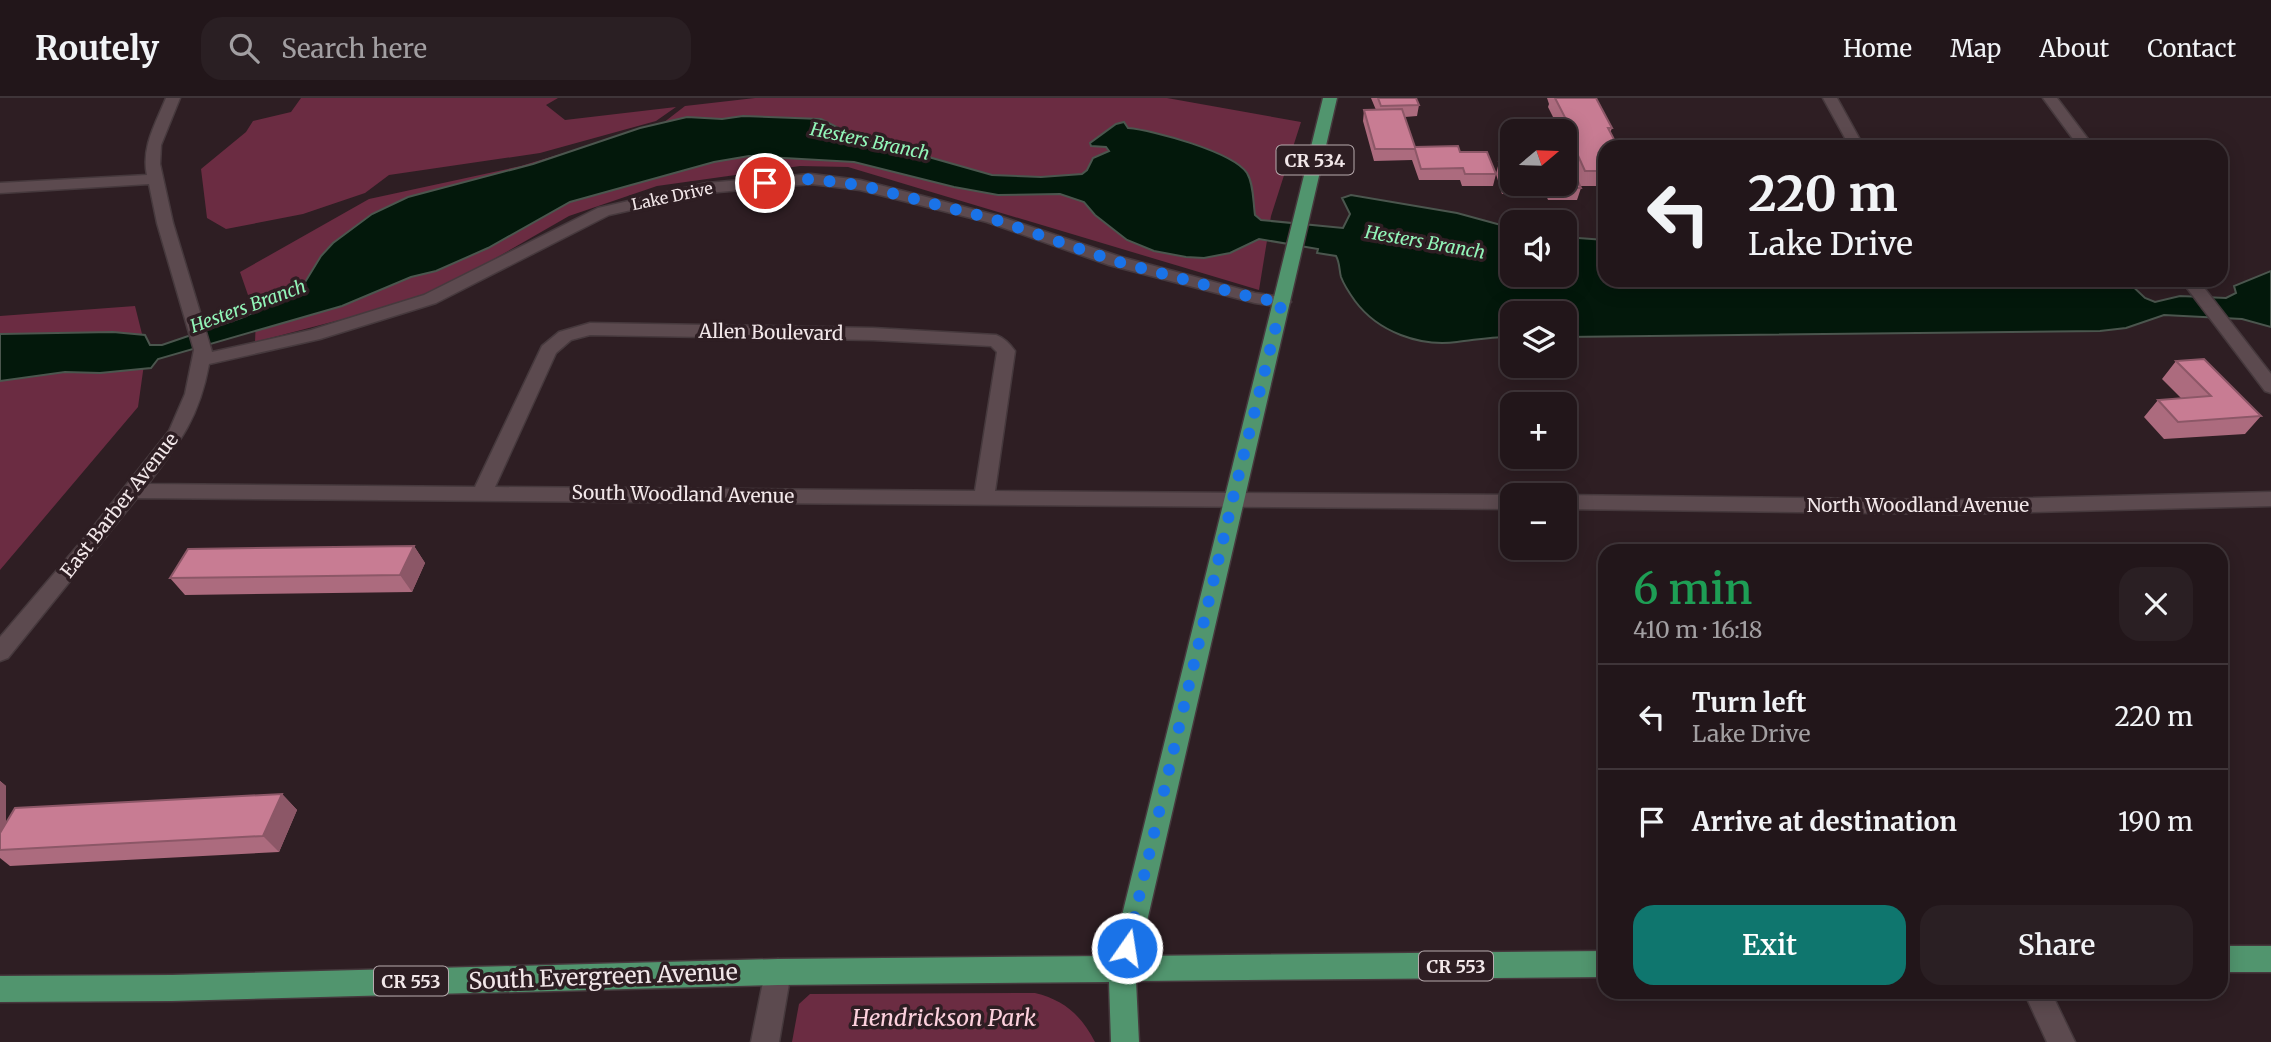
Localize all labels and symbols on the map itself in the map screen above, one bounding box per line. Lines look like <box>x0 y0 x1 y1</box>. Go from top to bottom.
water label: Hesters Branch <box>807 117 932 165</box>
north arrow <box>1500 119 1577 196</box>
road number: CR 534 <box>1276 146 1354 174</box>
pin <box>735 153 795 213</box>
street label: Lake Drive <box>630 178 714 214</box>
water label: Hesters Branch <box>1362 220 1487 264</box>
water label: Hesters Branch <box>186 274 309 338</box>
street label: Allen Boulevard <box>697 319 844 345</box>
street label: East Barber Avenue <box>55 428 183 582</box>
street label: South Woodland Avenue <box>571 480 795 508</box>
street label: North Woodland Avenue <box>1807 493 2029 517</box>
position arrow <box>1090 911 1164 985</box>
road number: CR 553 <box>1419 952 1493 980</box>
street label: South Evergreen Avenue <box>468 957 738 995</box>
road number: CR 553 <box>374 966 448 996</box>
park label: Hendrickson Park <box>851 1003 1036 1032</box>

